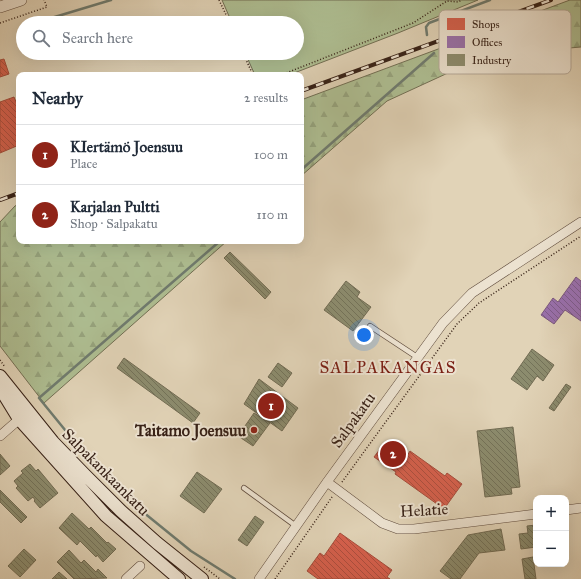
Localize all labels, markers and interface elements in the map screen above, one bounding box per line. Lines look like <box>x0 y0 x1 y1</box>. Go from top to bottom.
legend <box>439 10 571 74</box>
search box <box>16 16 304 60</box>
text: Shops <box>472 18 500 31</box>
icon: search <box>30 27 52 49</box>
text: Search here <box>62 29 133 47</box>
text: Offices <box>472 36 502 49</box>
text: Industry <box>472 54 512 67</box>
text: Nearby <box>32 88 83 109</box>
text: 2 results <box>244 90 288 106</box>
text: KIertämö Joensuu <box>70 138 183 156</box>
text: 1 <box>42 147 48 163</box>
text: 100 m <box>254 147 288 163</box>
text: Place <box>70 156 97 172</box>
text: Karjalan Pultti <box>70 198 160 216</box>
text: 2 <box>42 207 48 223</box>
text: 110 m <box>256 207 288 223</box>
text: Shop · Salpakatu <box>70 216 158 232</box>
your location <box>354 325 374 345</box>
district label: SALPAKANGAS <box>320 357 456 378</box>
street label: Salpakatu <box>327 388 380 451</box>
pin: 1 <box>258 391 284 421</box>
place label: Taitamo Joensuu <box>134 421 246 441</box>
street label: Salpakankaankatu <box>58 424 154 520</box>
marker: Taitamo Joensuu <box>249 425 259 435</box>
pin: 2 <box>380 439 406 469</box>
map controls <box>533 495 569 567</box>
button: + <box>533 495 569 531</box>
street label: Helatie <box>399 499 449 521</box>
button: − <box>533 531 569 567</box>

